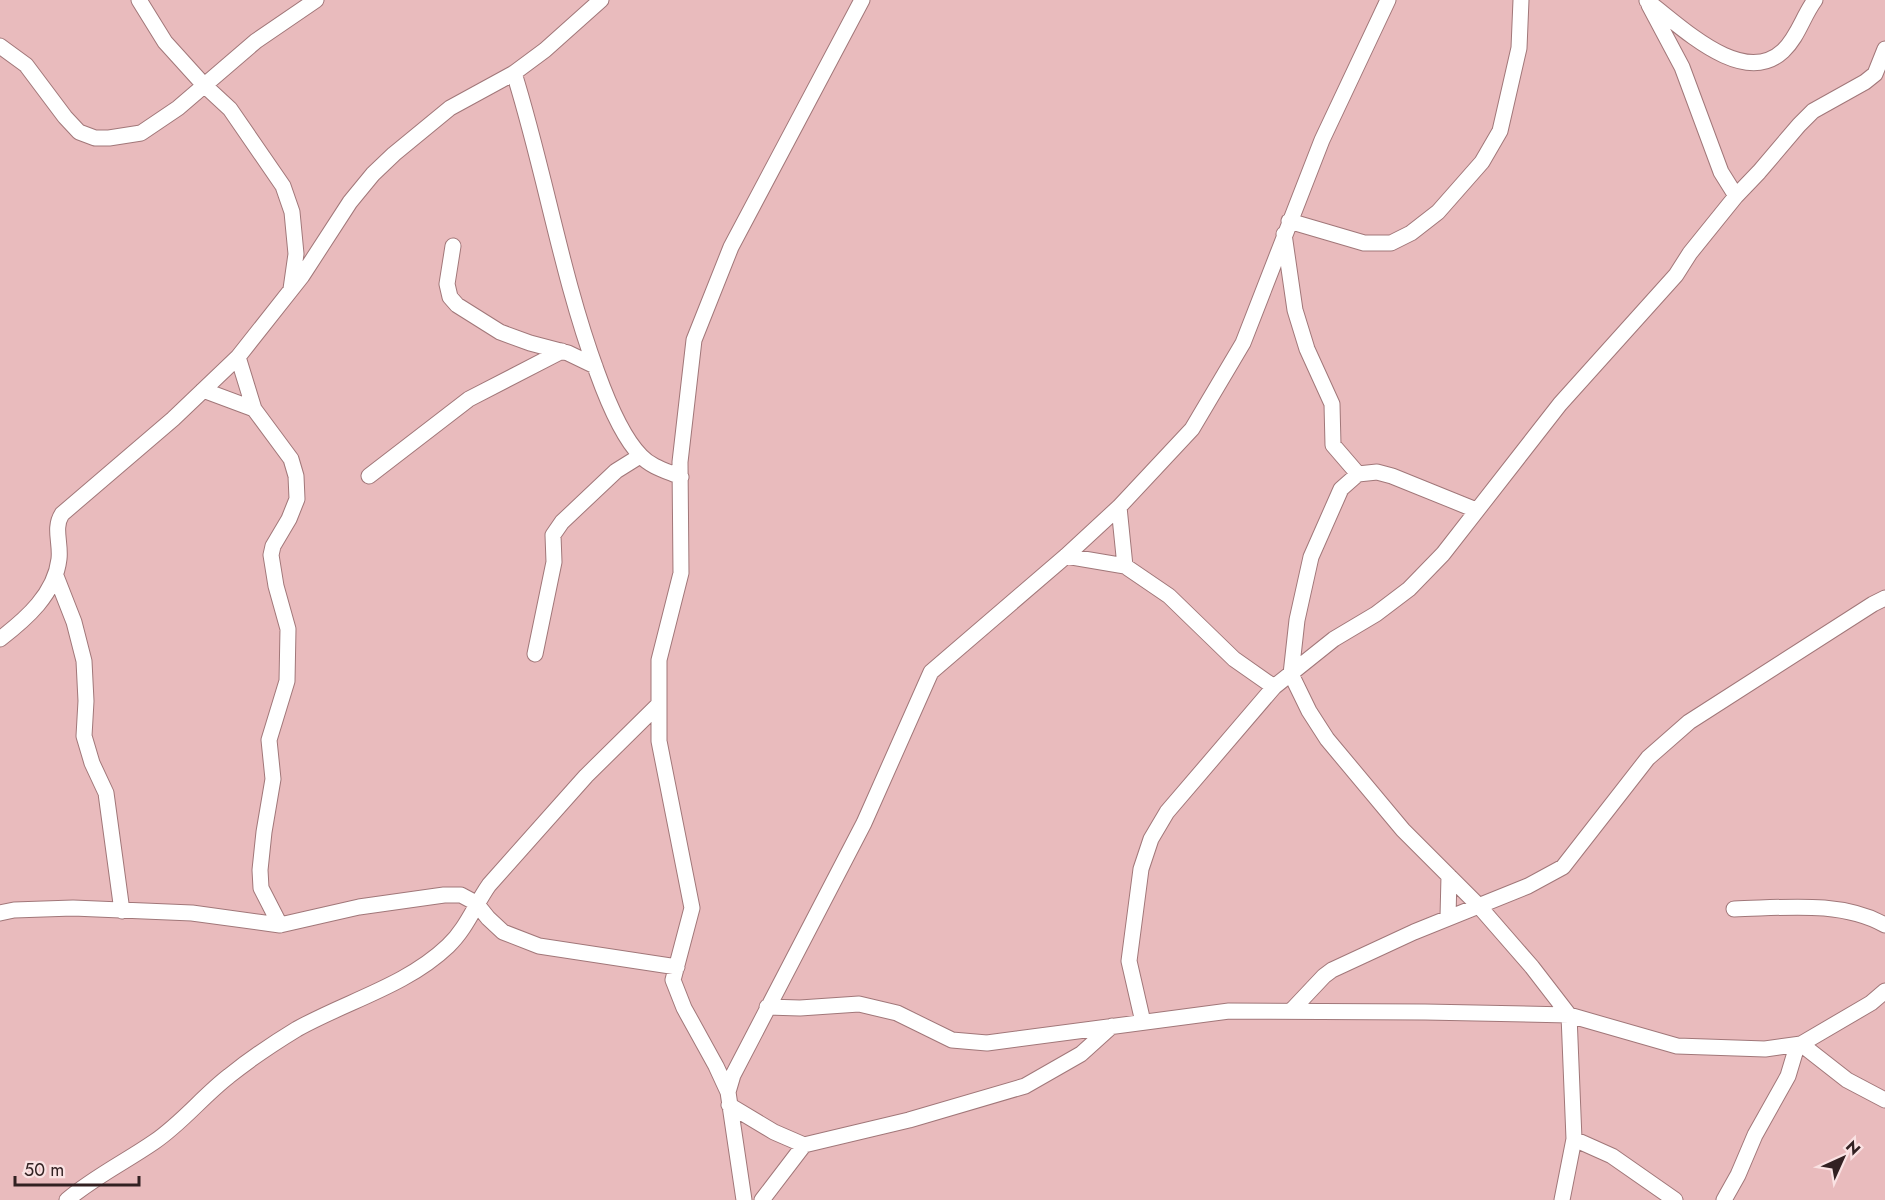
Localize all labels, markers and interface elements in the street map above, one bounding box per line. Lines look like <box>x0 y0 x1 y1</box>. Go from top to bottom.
north arrow <box>1813 1128 1873 1188</box>
text: N <box>1841 1135 1866 1160</box>
scale bar <box>15 1149 140 1187</box>
text: 50 m <box>24 1157 64 1183</box>

